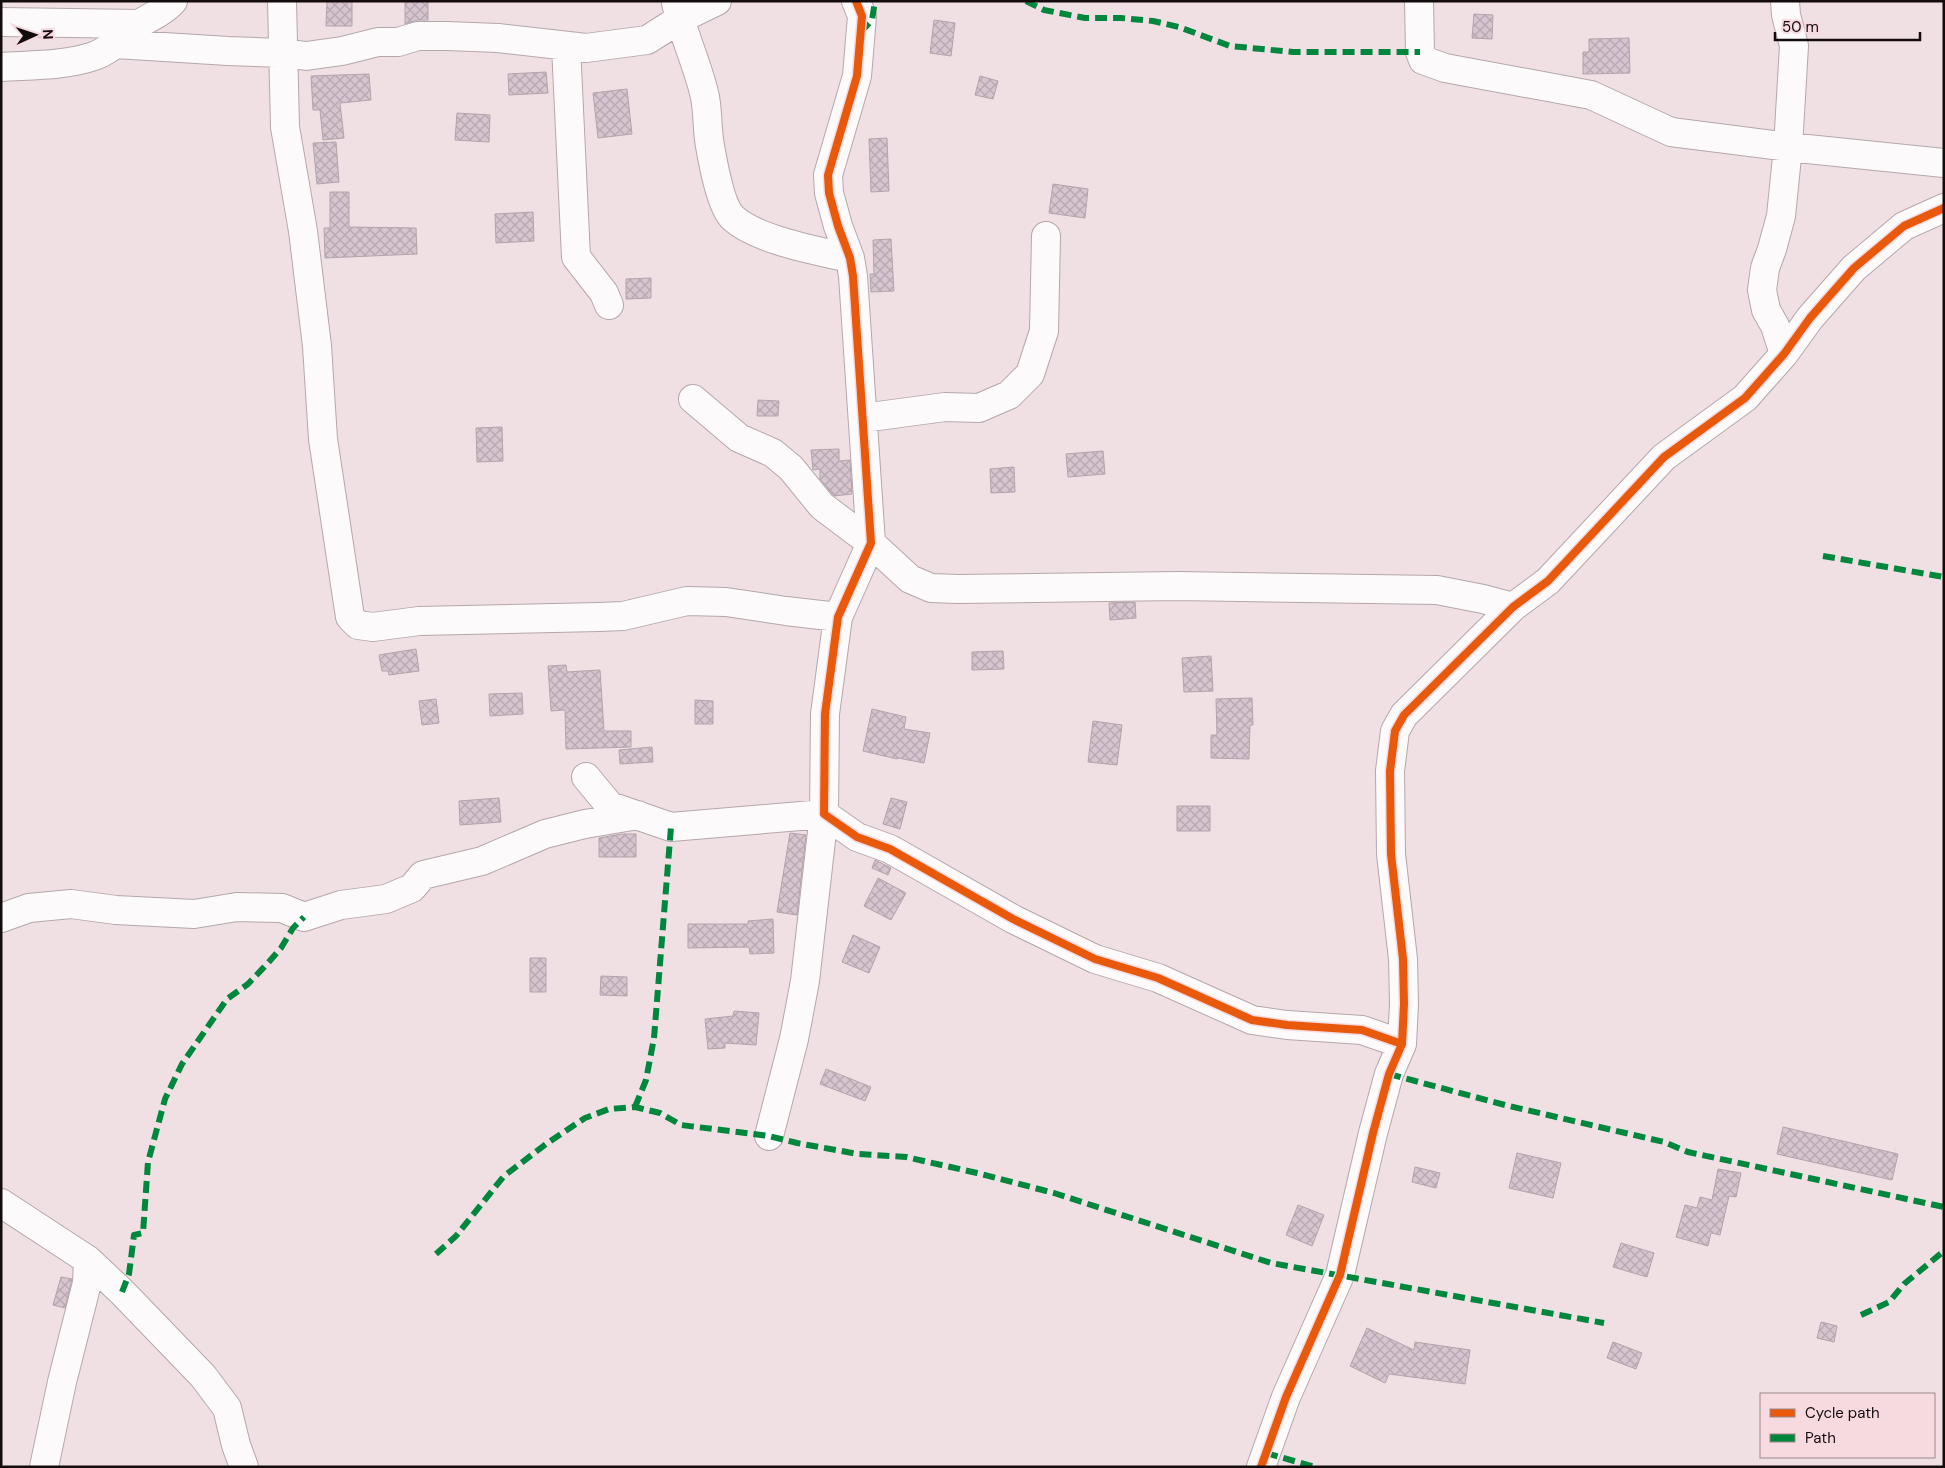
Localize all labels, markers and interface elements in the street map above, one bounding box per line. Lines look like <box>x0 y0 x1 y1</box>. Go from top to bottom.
north arrow <box>10 10 60 60</box>
scale bar <box>1775 10 1920 42</box>
text: 50 m <box>1782 17 1819 37</box>
text: N <box>39 29 57 40</box>
legend <box>1760 1393 1935 1458</box>
text: Cycle path <box>1805 1403 1880 1423</box>
text: Path <box>1805 1428 1836 1448</box>

